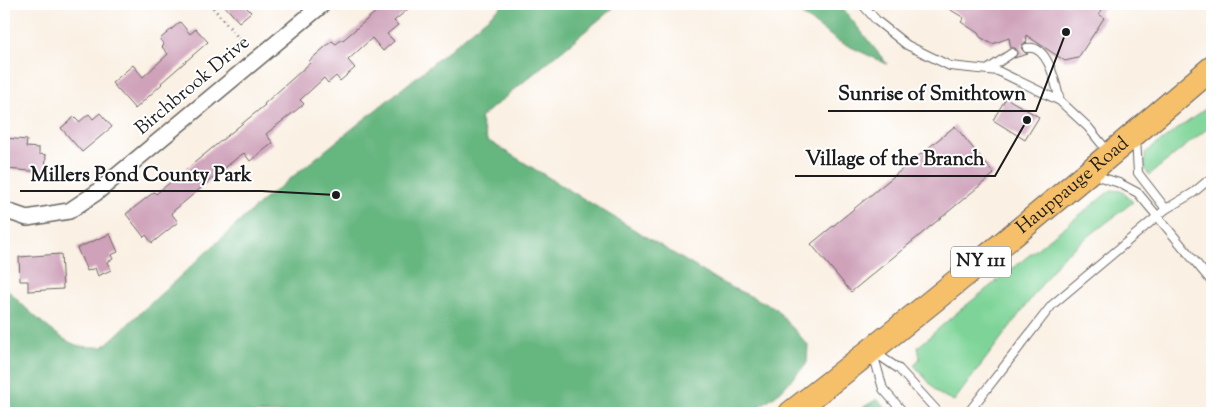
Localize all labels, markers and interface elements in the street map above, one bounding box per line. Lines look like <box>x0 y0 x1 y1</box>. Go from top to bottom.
street label: Birchbrook Drive <box>130 30 256 142</box>
callout: Sunrise of Smithtown <box>828 76 1036 111</box>
text: Sunrise of Smithtown <box>838 81 1026 110</box>
street label: Hauppauge Road <box>1010 130 1135 241</box>
callout: Village of the Branch <box>795 141 995 176</box>
text: Village of the Branch <box>805 146 985 175</box>
callout: Millers Pond County Park <box>20 156 262 191</box>
text: Millers Pond County Park <box>30 162 252 191</box>
road number: NY 111 <box>951 246 1011 278</box>

